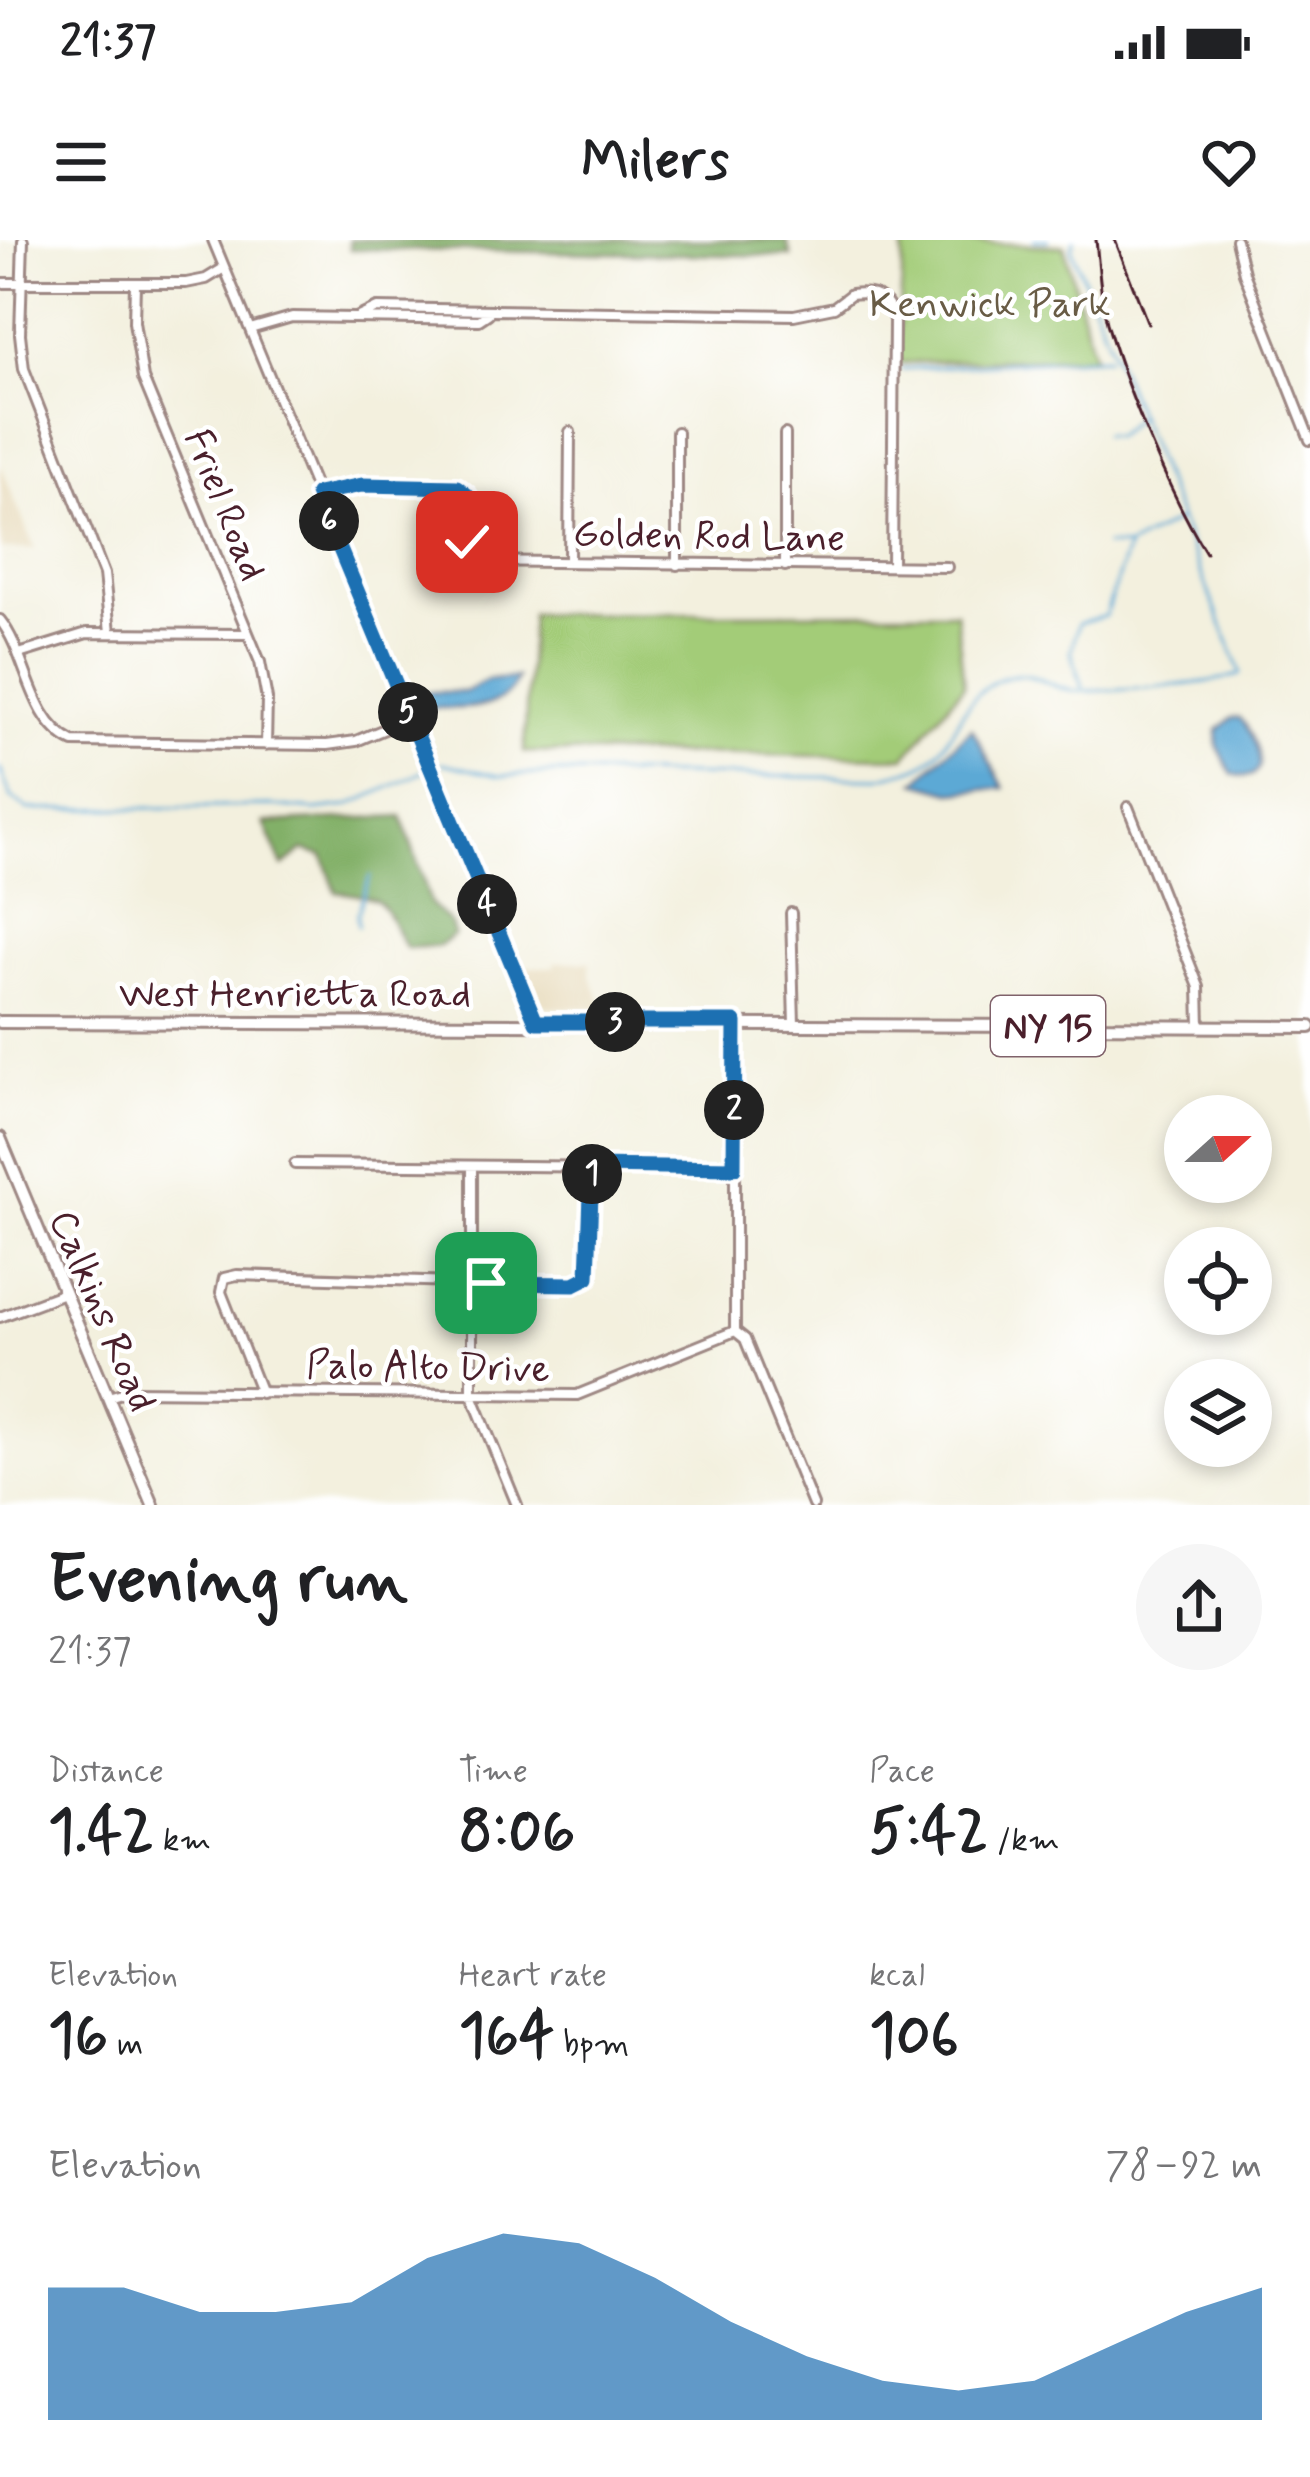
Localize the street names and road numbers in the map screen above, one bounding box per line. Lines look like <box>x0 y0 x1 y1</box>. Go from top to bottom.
street label: Friel Road <box>170 422 277 589</box>
street label: Golden Rod Lane <box>572 510 845 565</box>
street label: West Henrietta Road <box>119 970 471 1021</box>
road number: NY 15 <box>991 996 1105 1056</box>
street label: Calkins Road <box>36 1203 166 1420</box>
street label: Palo Alto Drive <box>306 1341 550 1396</box>

